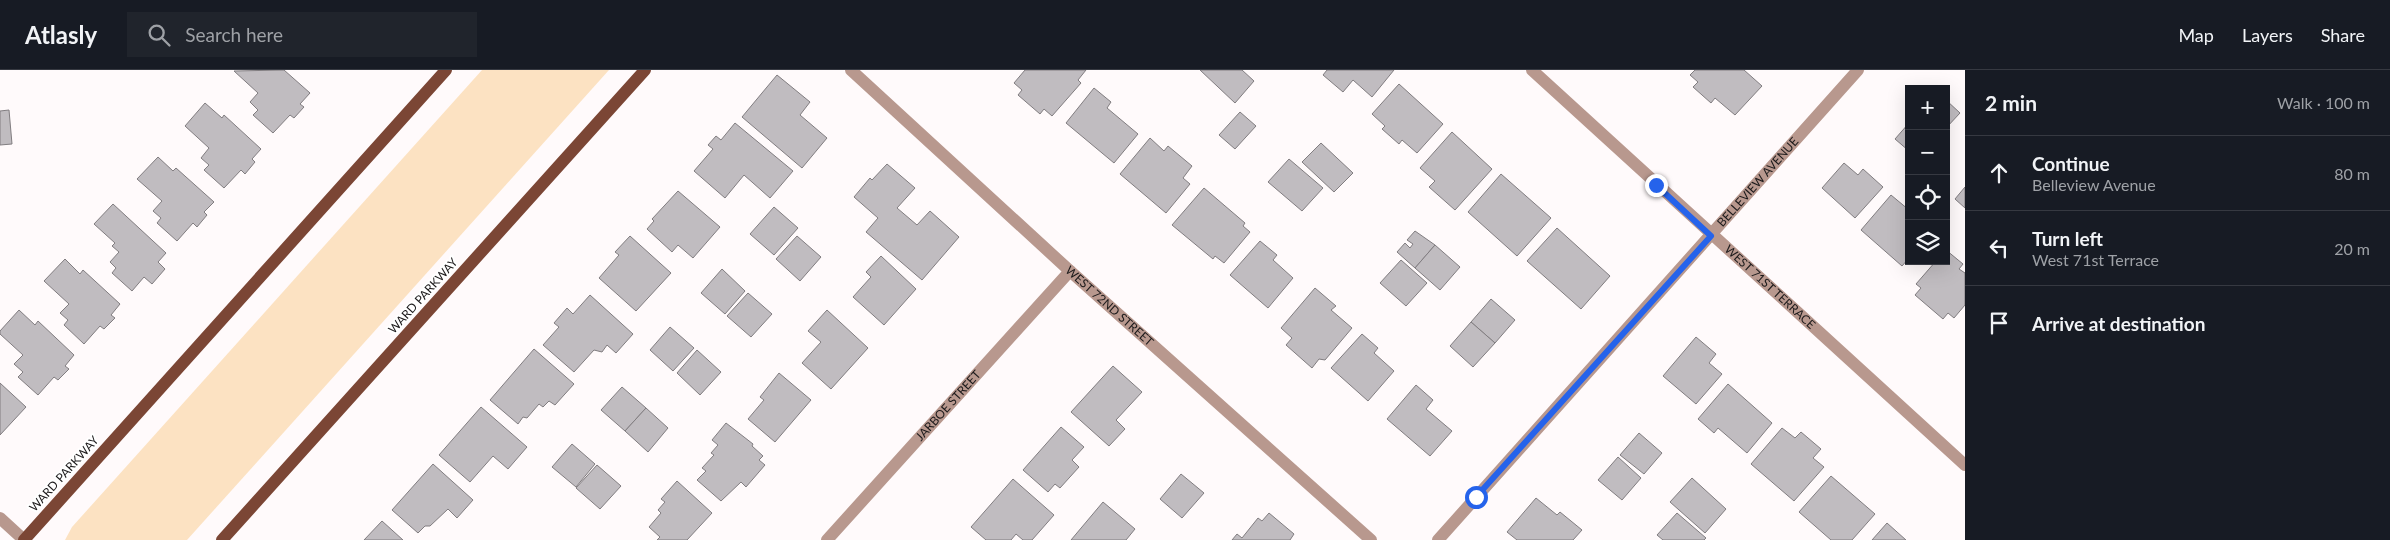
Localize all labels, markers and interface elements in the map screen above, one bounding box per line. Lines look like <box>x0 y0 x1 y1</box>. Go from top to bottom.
search box <box>127 12 477 57</box>
text: Atlasly <box>25 20 97 49</box>
icon: search <box>145 21 173 49</box>
text: Search here <box>185 23 283 46</box>
text: Map <box>2178 24 2214 46</box>
text: Layers <box>2242 24 2293 46</box>
text: Share <box>2321 24 2365 46</box>
map controls <box>1905 85 1950 265</box>
button: + <box>1905 85 1950 130</box>
text: 2 min <box>1985 90 2037 115</box>
text: Walk · 100 m <box>2277 93 2370 112</box>
button: − <box>1905 130 1950 175</box>
street label: BELLEVIEW AVENUE <box>1714 134 1801 230</box>
text: Continue <box>2032 152 2110 175</box>
icon: ahead <box>1985 159 2013 187</box>
text: 80 m <box>2334 164 2370 183</box>
route end <box>1645 174 1668 197</box>
button: locate <box>1905 175 1950 220</box>
text: Belleview Avenue <box>2032 175 2156 194</box>
button: layers <box>1905 220 1950 265</box>
text: Turn left <box>2032 227 2103 250</box>
icon: left <box>1985 234 2013 262</box>
text: 20 m <box>2334 239 2370 258</box>
street label: WEST 71ST TERRACE <box>1722 241 1819 332</box>
text: West 71st Terrace <box>2032 250 2159 269</box>
street label: WARD PARKWAY <box>385 254 461 337</box>
street label: WEST 72ND STREET <box>1062 262 1157 349</box>
icon: arrive <box>1985 309 2013 337</box>
text: Arrive at destination <box>2032 312 2205 335</box>
street label: JARBOE STREET <box>912 367 984 444</box>
street label: WARD PARKWAY <box>26 432 102 515</box>
route start <box>1465 486 1488 509</box>

